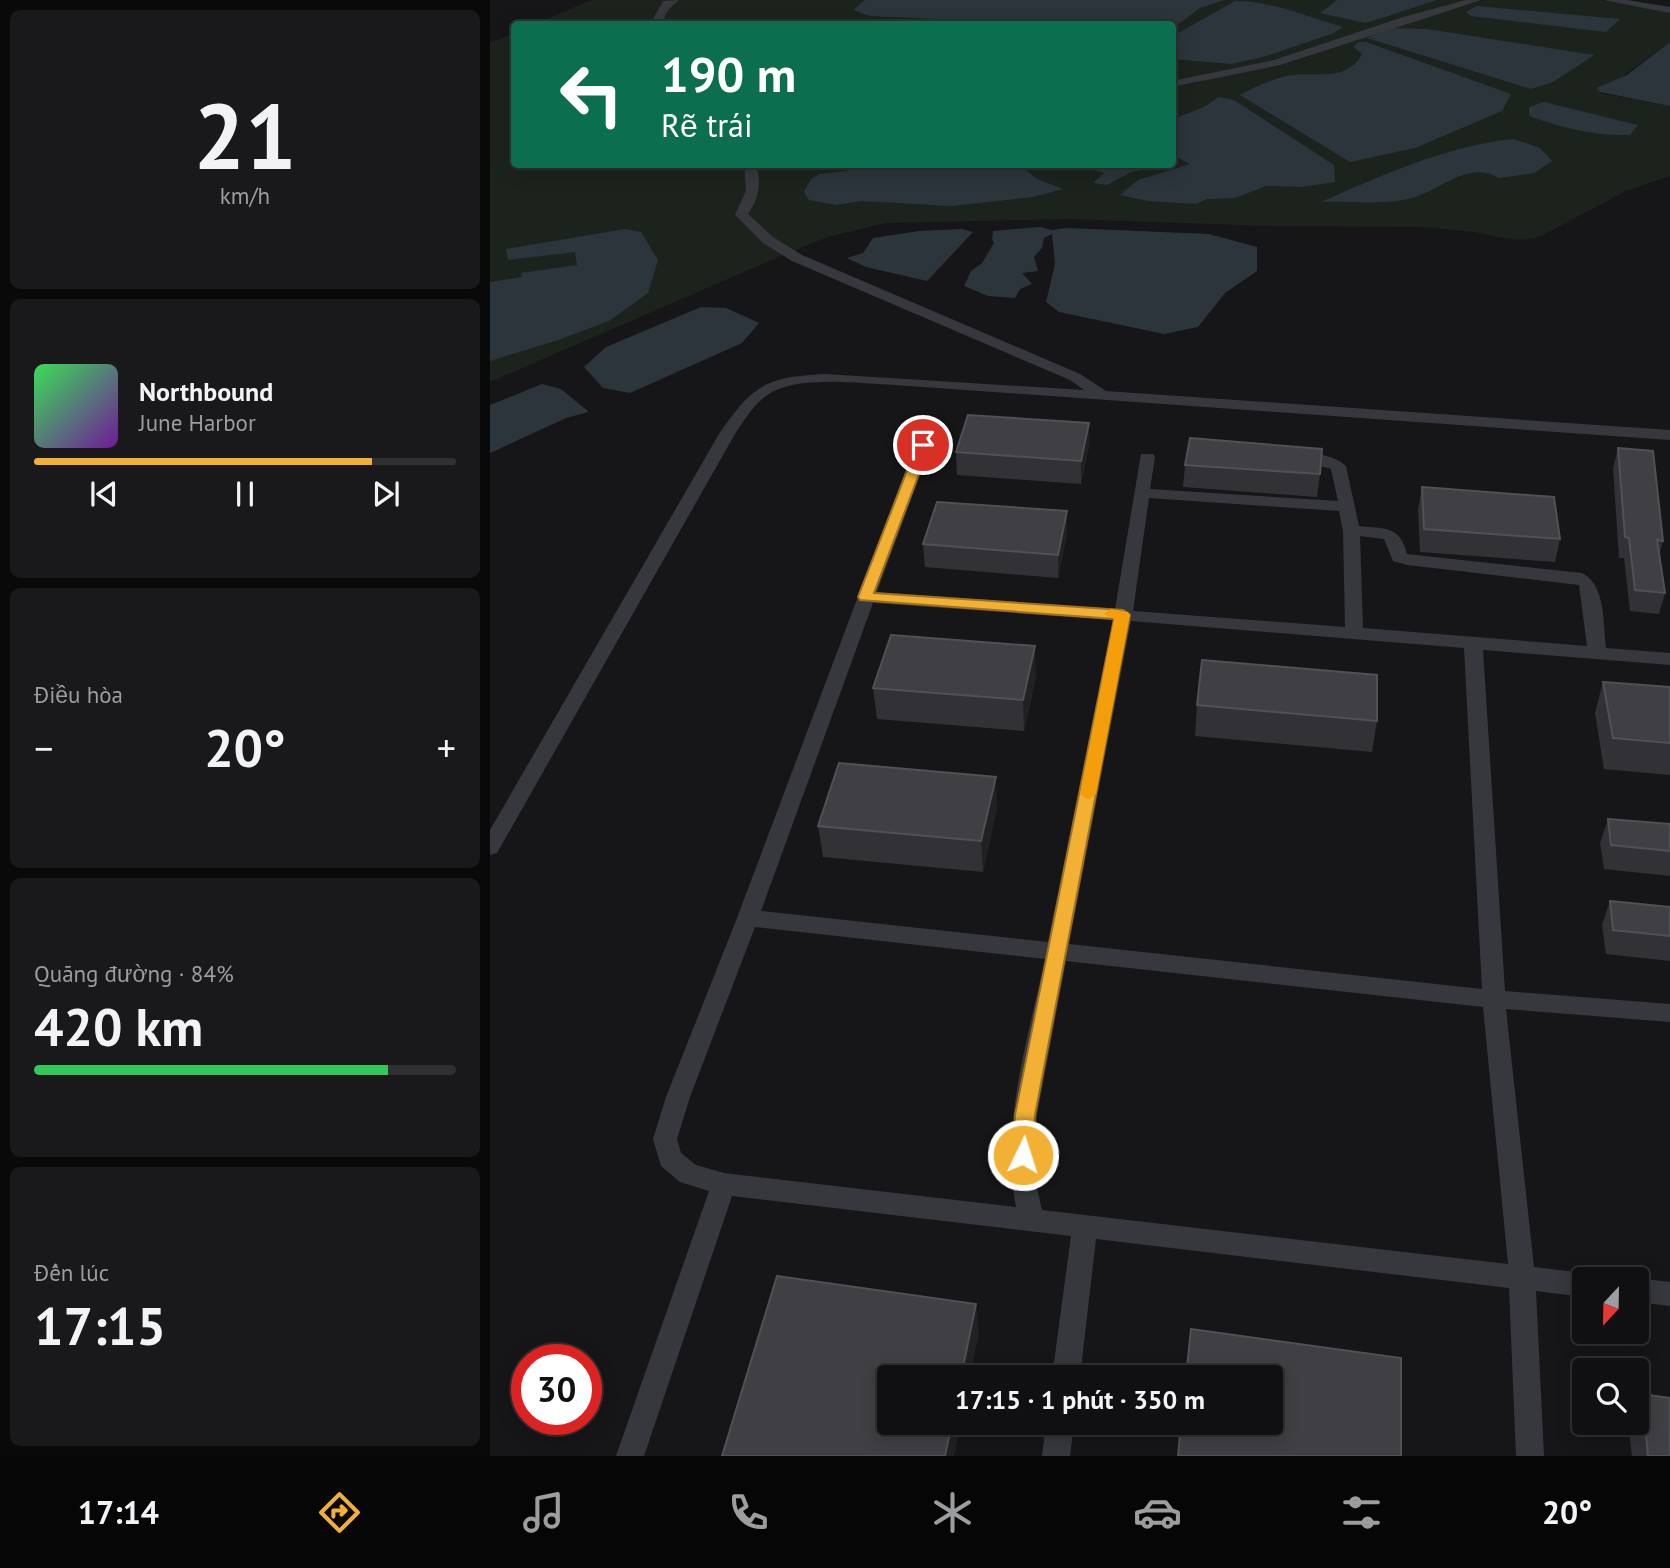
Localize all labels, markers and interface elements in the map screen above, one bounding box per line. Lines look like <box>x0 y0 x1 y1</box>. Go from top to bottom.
text: 190 m <box>661 42 796 106</box>
icon: left <box>546 49 637 140</box>
text: 21 <box>193 76 297 194</box>
text: Rẽ trái <box>661 104 753 146</box>
text: km/h <box>220 181 270 210</box>
text: Northbound <box>139 375 273 408</box>
text: June Harbor <box>139 408 256 437</box>
pin <box>893 415 953 475</box>
icon: arrive <box>904 426 942 464</box>
icon: previous <box>85 475 123 513</box>
icon: pause <box>226 475 264 513</box>
icon: next <box>367 475 405 513</box>
text: Điều hòa <box>34 680 123 709</box>
text: 20° <box>204 714 286 781</box>
text: − <box>34 723 53 772</box>
text: + <box>437 723 456 772</box>
text: Quãng đường · 84% <box>34 959 234 988</box>
text: 420 km <box>34 993 203 1060</box>
position arrow <box>986 1118 1060 1192</box>
text: Đến lúc <box>34 1258 109 1287</box>
north arrow <box>1572 1267 1648 1344</box>
map controls <box>1572 1267 1649 1435</box>
text: 17:15 <box>34 1292 166 1359</box>
speed limit sign: 30 <box>511 1344 602 1435</box>
button: search <box>1572 1358 1649 1435</box>
text: 17:15 · 1 phút · 350 m <box>955 1383 1205 1416</box>
icon: directions <box>315 1488 364 1537</box>
icon: music <box>519 1488 568 1537</box>
icon: phone <box>724 1488 773 1537</box>
icon: climate <box>928 1488 977 1537</box>
icon: car <box>1133 1488 1182 1537</box>
icon: filters <box>1337 1488 1386 1537</box>
text: 17:14 <box>78 1491 159 1533</box>
text: 20° <box>1542 1491 1592 1533</box>

